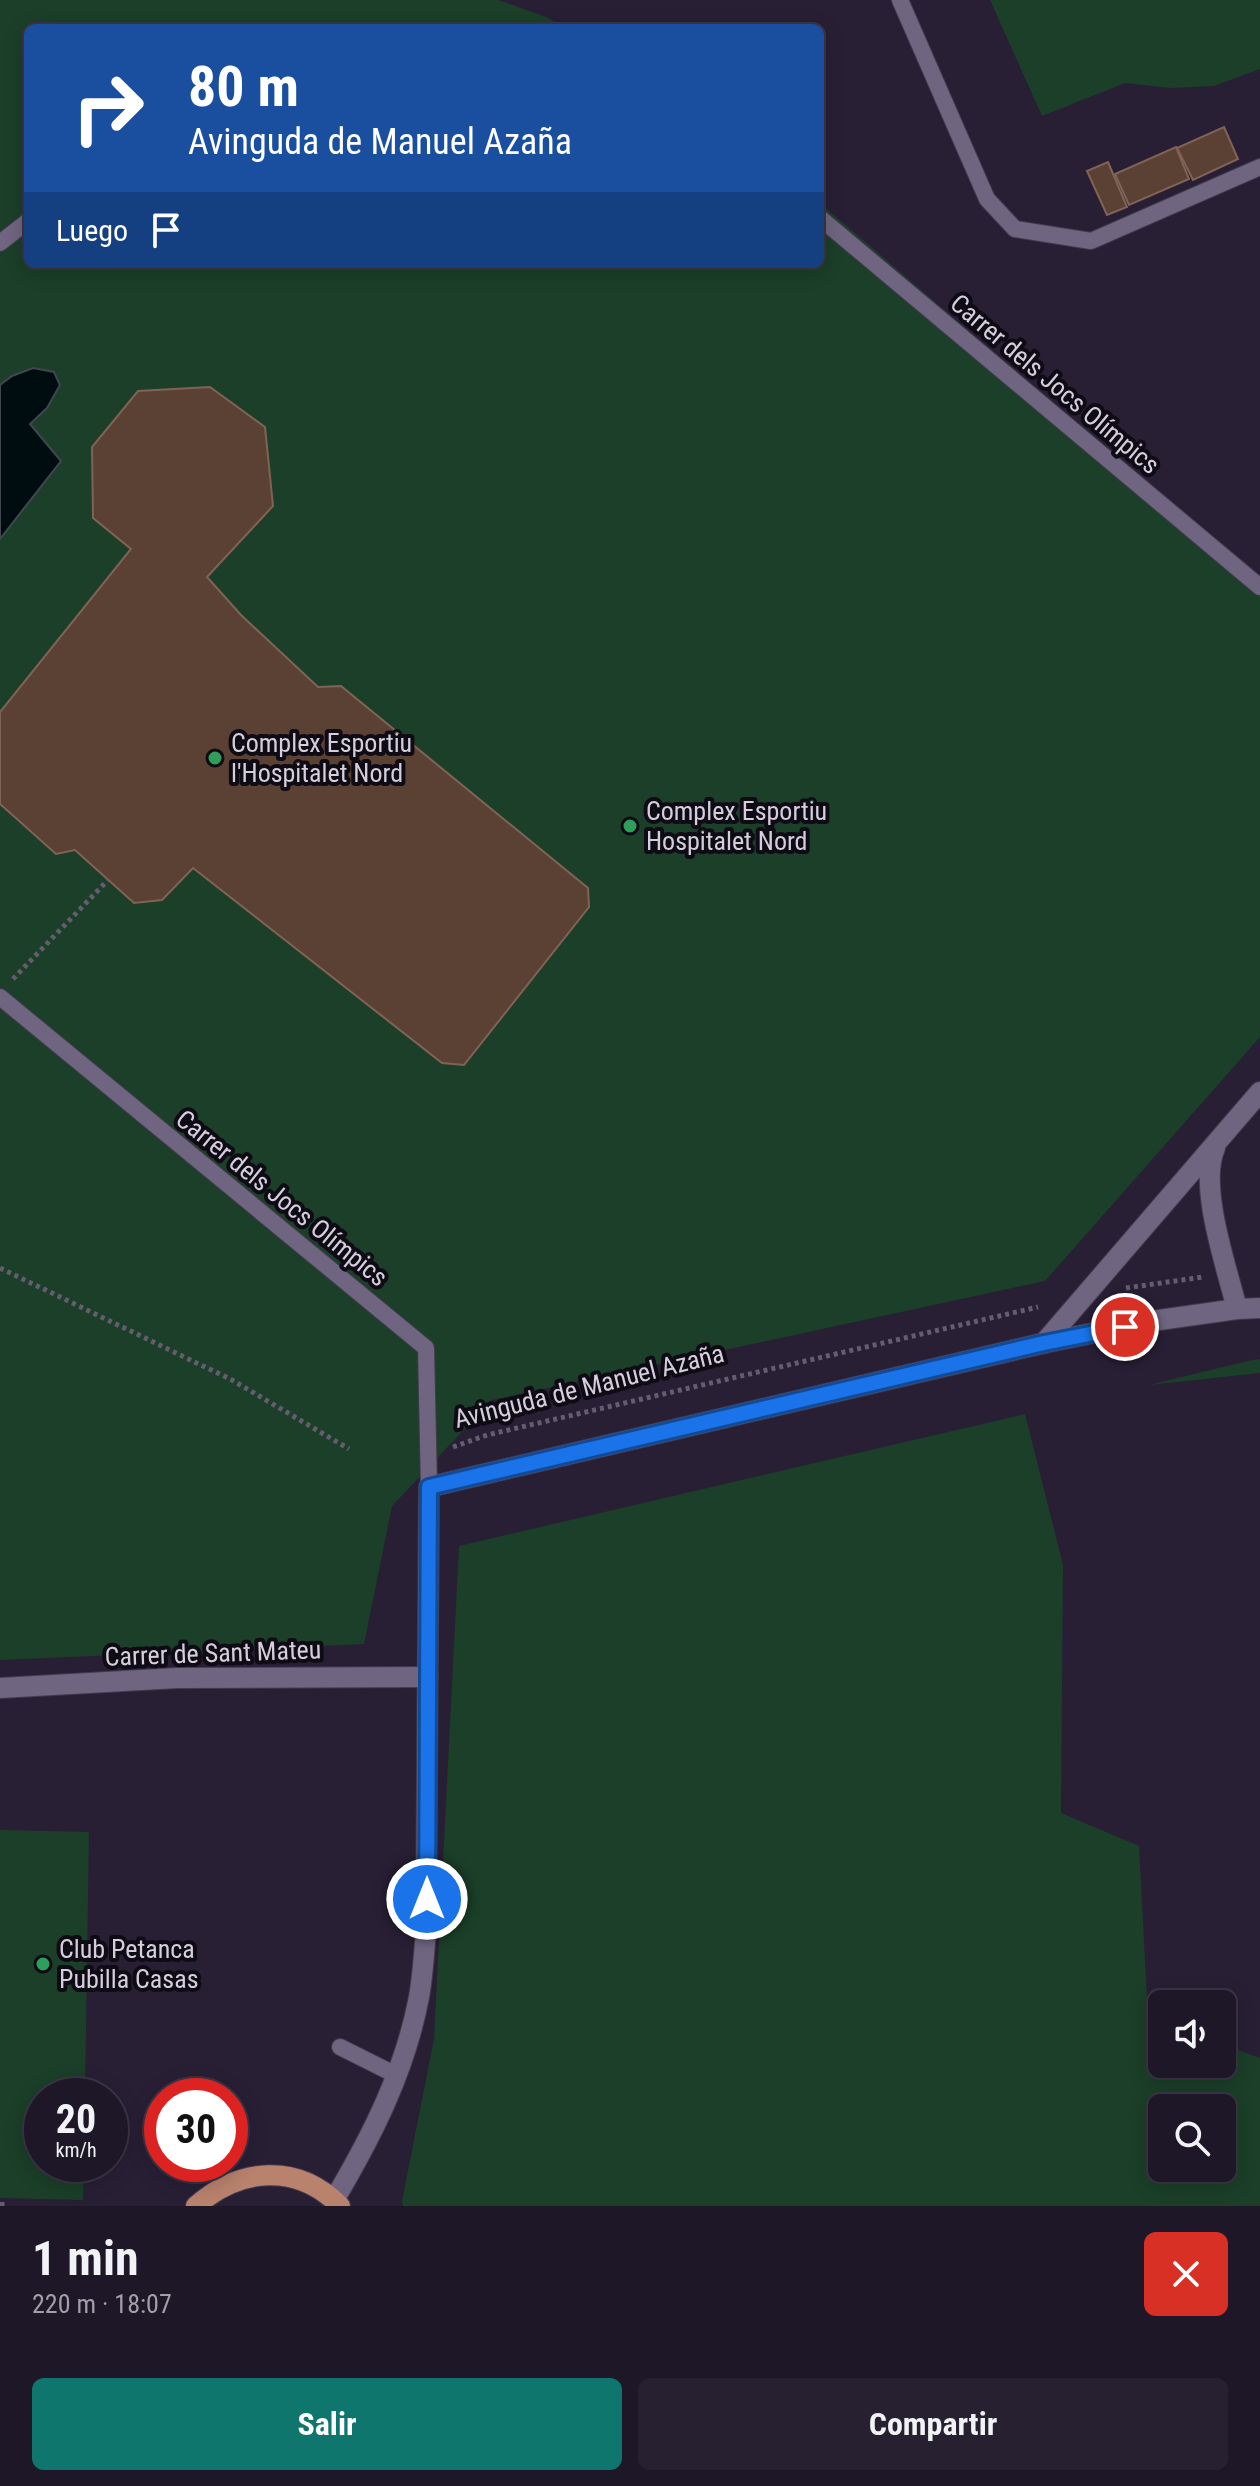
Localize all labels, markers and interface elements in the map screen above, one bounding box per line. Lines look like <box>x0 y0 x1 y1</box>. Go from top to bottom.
text: 80 m <box>188 54 299 120</box>
icon: right <box>56 56 160 160</box>
text: Avinguda de Manuel Azaña <box>188 121 572 163</box>
icon: arrive <box>144 208 188 252</box>
text: Luego <box>56 213 128 248</box>
street label: Carrer dels Jocs Olímpics <box>945 288 1165 480</box>
place label: Complex Esportiu l'Hospitalet Nord <box>231 728 412 788</box>
marker: Complex Esportiu l'Hospitalet Nord <box>206 749 224 767</box>
place label: Complex Esportiu Hospitalet Nord <box>646 796 827 856</box>
marker: Complex Esportiu Hospitalet Nord <box>621 817 639 835</box>
street label: Carrer dels Jocs Olímpics <box>170 1104 394 1292</box>
pin <box>1091 1293 1159 1361</box>
icon: arrive <box>1103 1305 1147 1349</box>
street label: Avinguda de Manuel Azaña <box>451 1338 727 1434</box>
street label: Carrer de Sant Mateu <box>104 1634 322 1672</box>
position arrow <box>385 1857 469 1941</box>
place label: Club Petanca Pubilla Casas <box>59 1934 198 1994</box>
marker: Club Petanca Pubilla Casas <box>34 1955 52 1973</box>
map controls <box>1148 1990 1236 2182</box>
button: sound <box>1148 1990 1236 2078</box>
speed limit sign: 30 <box>144 2078 248 2182</box>
button: search <box>1148 2094 1236 2182</box>
text: 20 <box>56 2096 96 2143</box>
text: km/h <box>55 2138 97 2162</box>
text: 1 min <box>32 2230 139 2287</box>
button: close <box>1144 2232 1228 2316</box>
text: 220 m · 18:07 <box>32 2289 172 2319</box>
button: Salir <box>32 2378 622 2470</box>
button: Compartir <box>638 2378 1228 2470</box>

